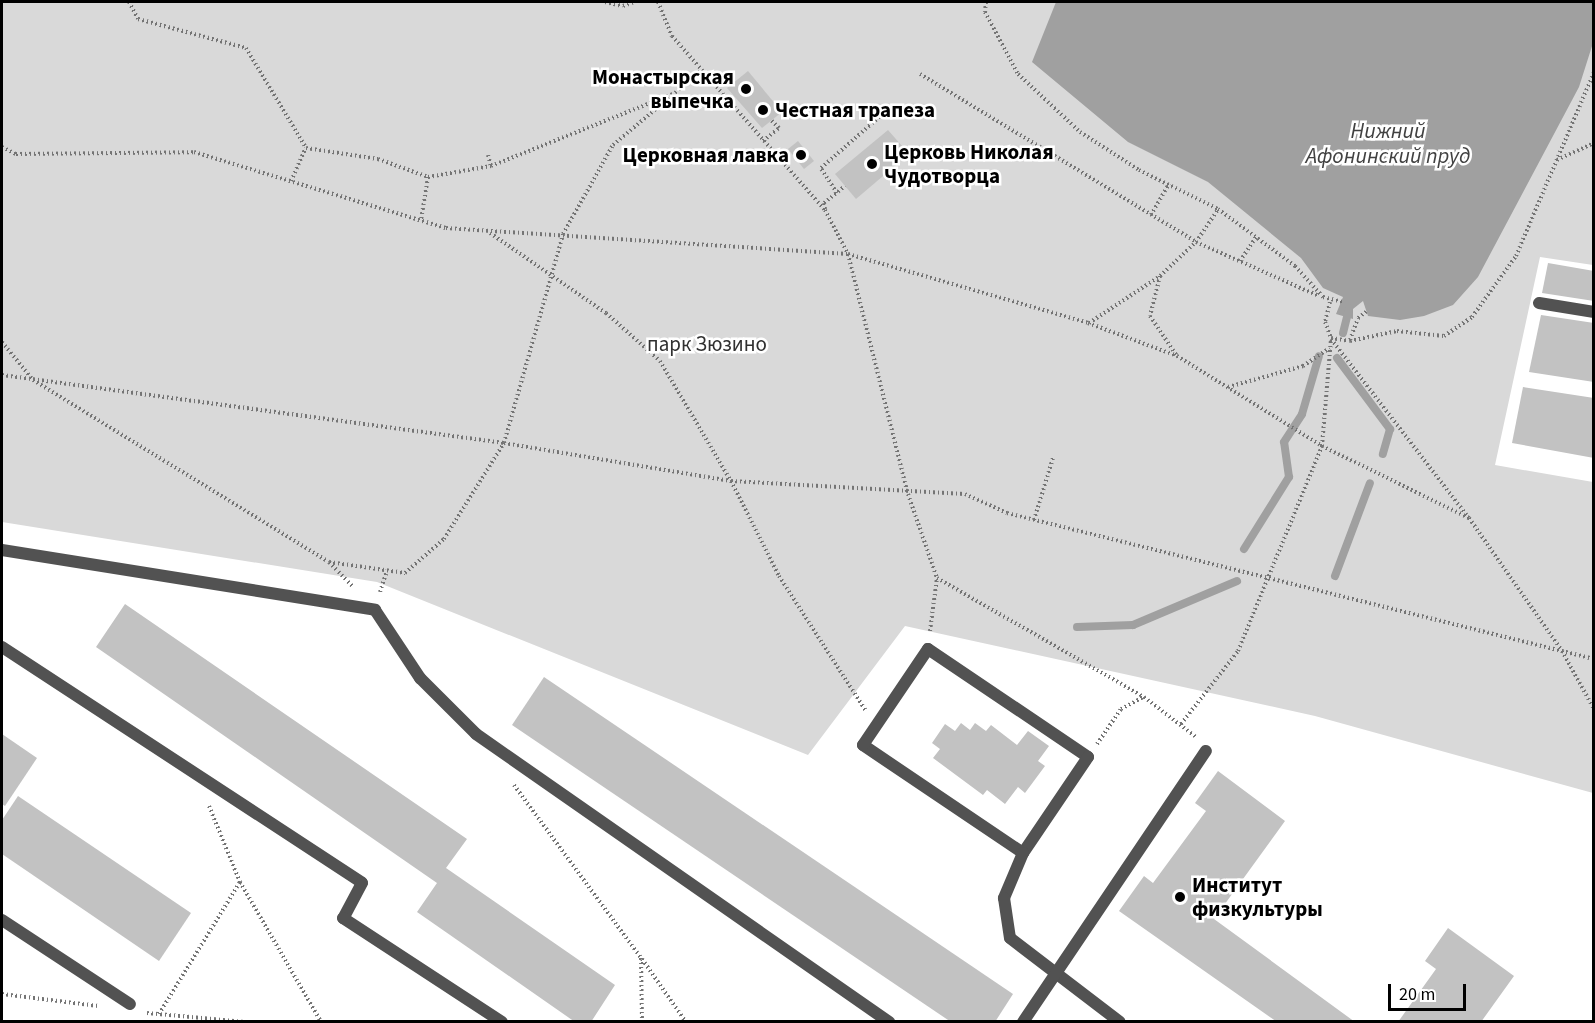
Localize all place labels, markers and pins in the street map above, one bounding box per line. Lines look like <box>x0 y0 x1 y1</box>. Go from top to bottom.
place label: Монастырская выпечка <box>592 64 734 114</box>
marker: Монастырская выпечка <box>739 82 753 96</box>
place label: Честная трапеза <box>775 97 935 123</box>
marker: Честная трапеза <box>756 103 770 117</box>
place label: Церковь Николая Чудотворца <box>884 139 1054 189</box>
place label: Церковная лавка <box>623 142 789 168</box>
marker: Церковная лавка <box>794 148 808 162</box>
marker: Церковь Николая Чудотворца <box>865 157 879 171</box>
place label: Институт физкультуры <box>1192 872 1323 922</box>
marker: Институт физкультуры <box>1173 890 1187 904</box>

